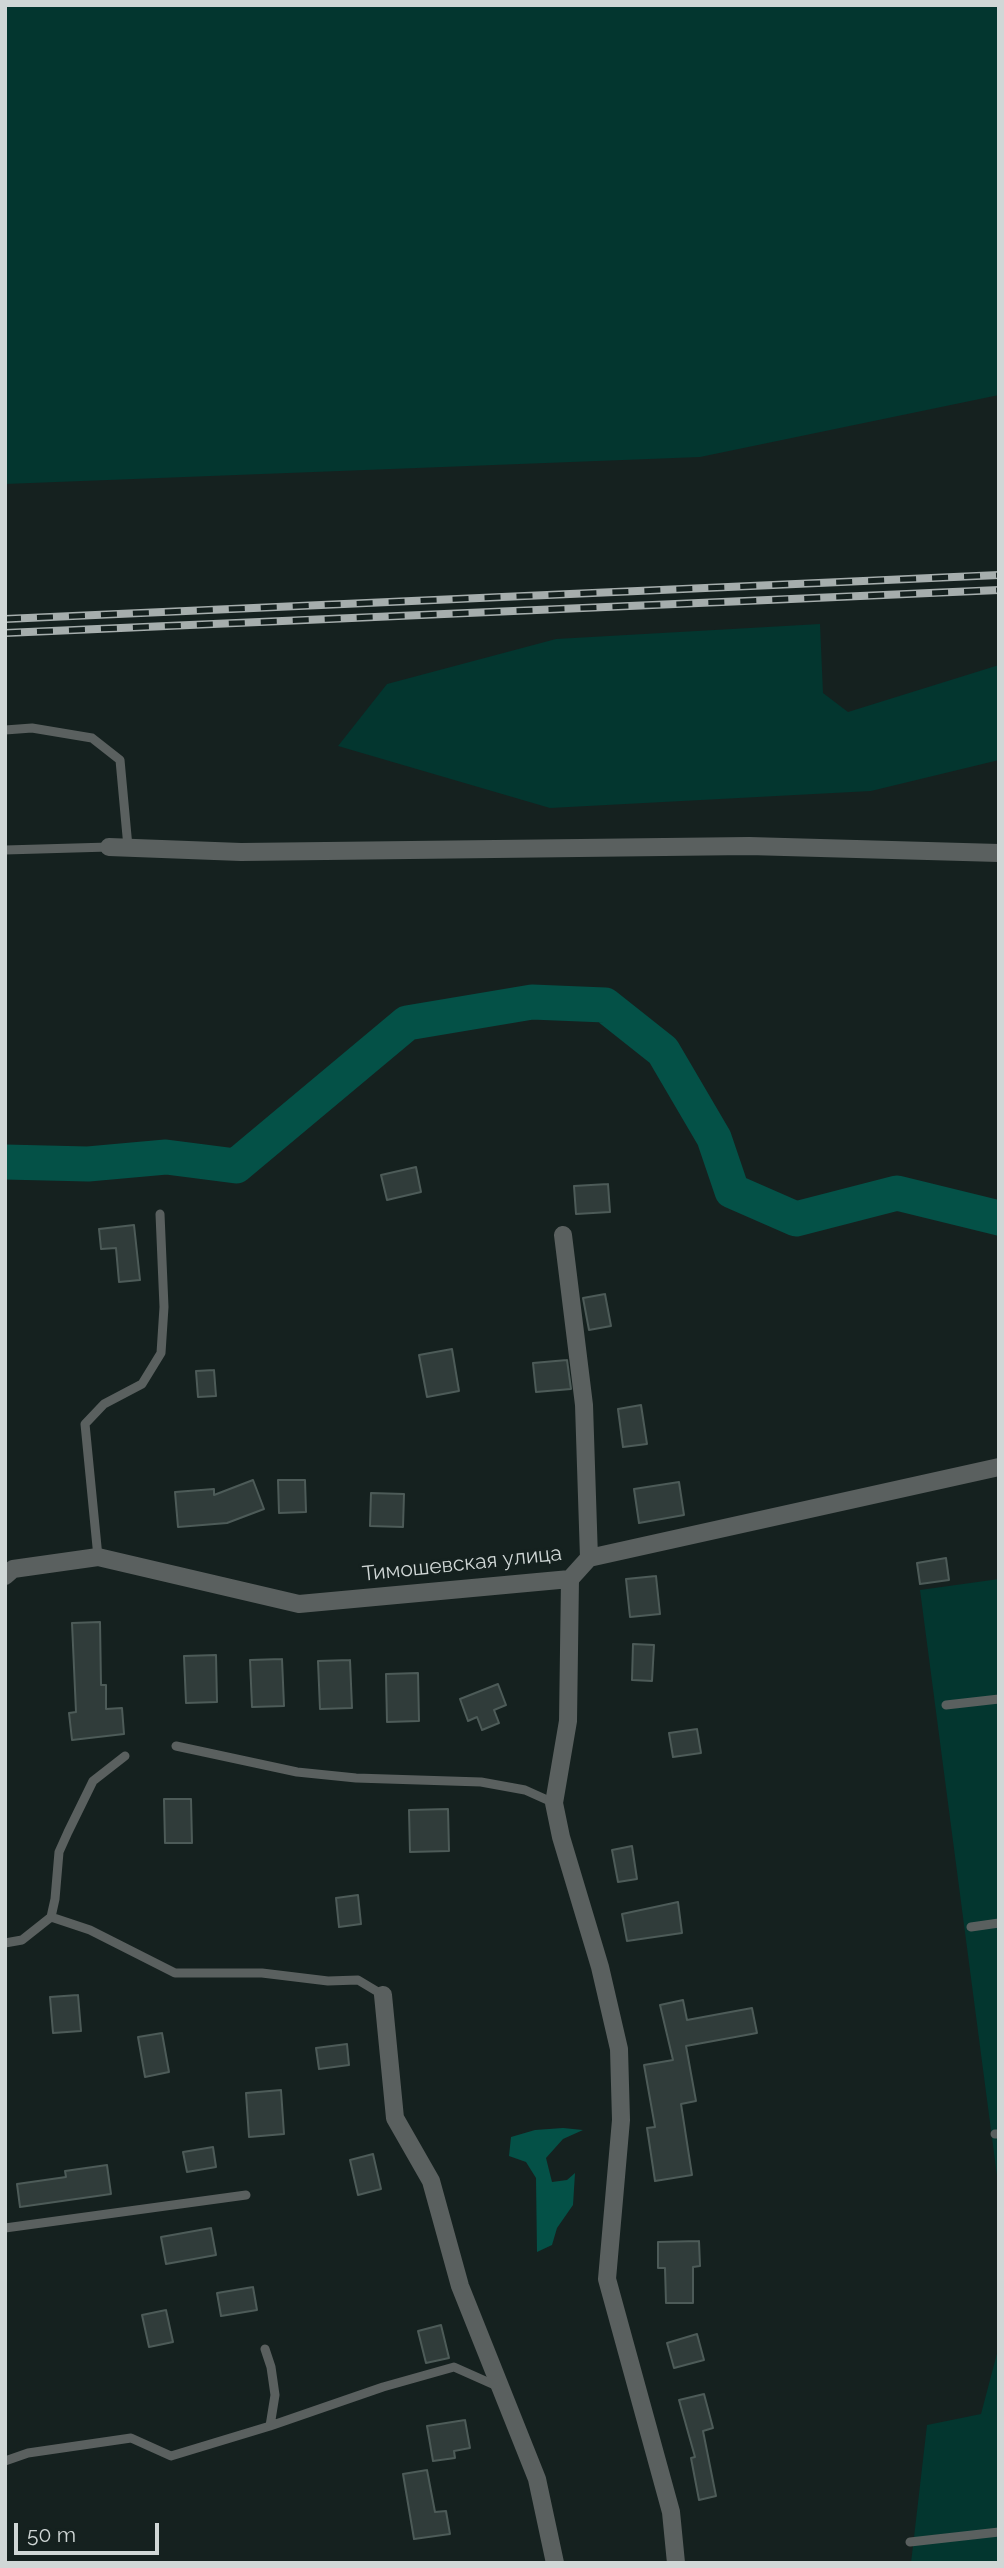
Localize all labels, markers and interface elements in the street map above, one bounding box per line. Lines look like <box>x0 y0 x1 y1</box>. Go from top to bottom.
street label: Тимошевская улица <box>361 1541 563 1587</box>
scale bar <box>18 2508 163 2552</box>
text: 50 m <box>27 2522 76 2547</box>

